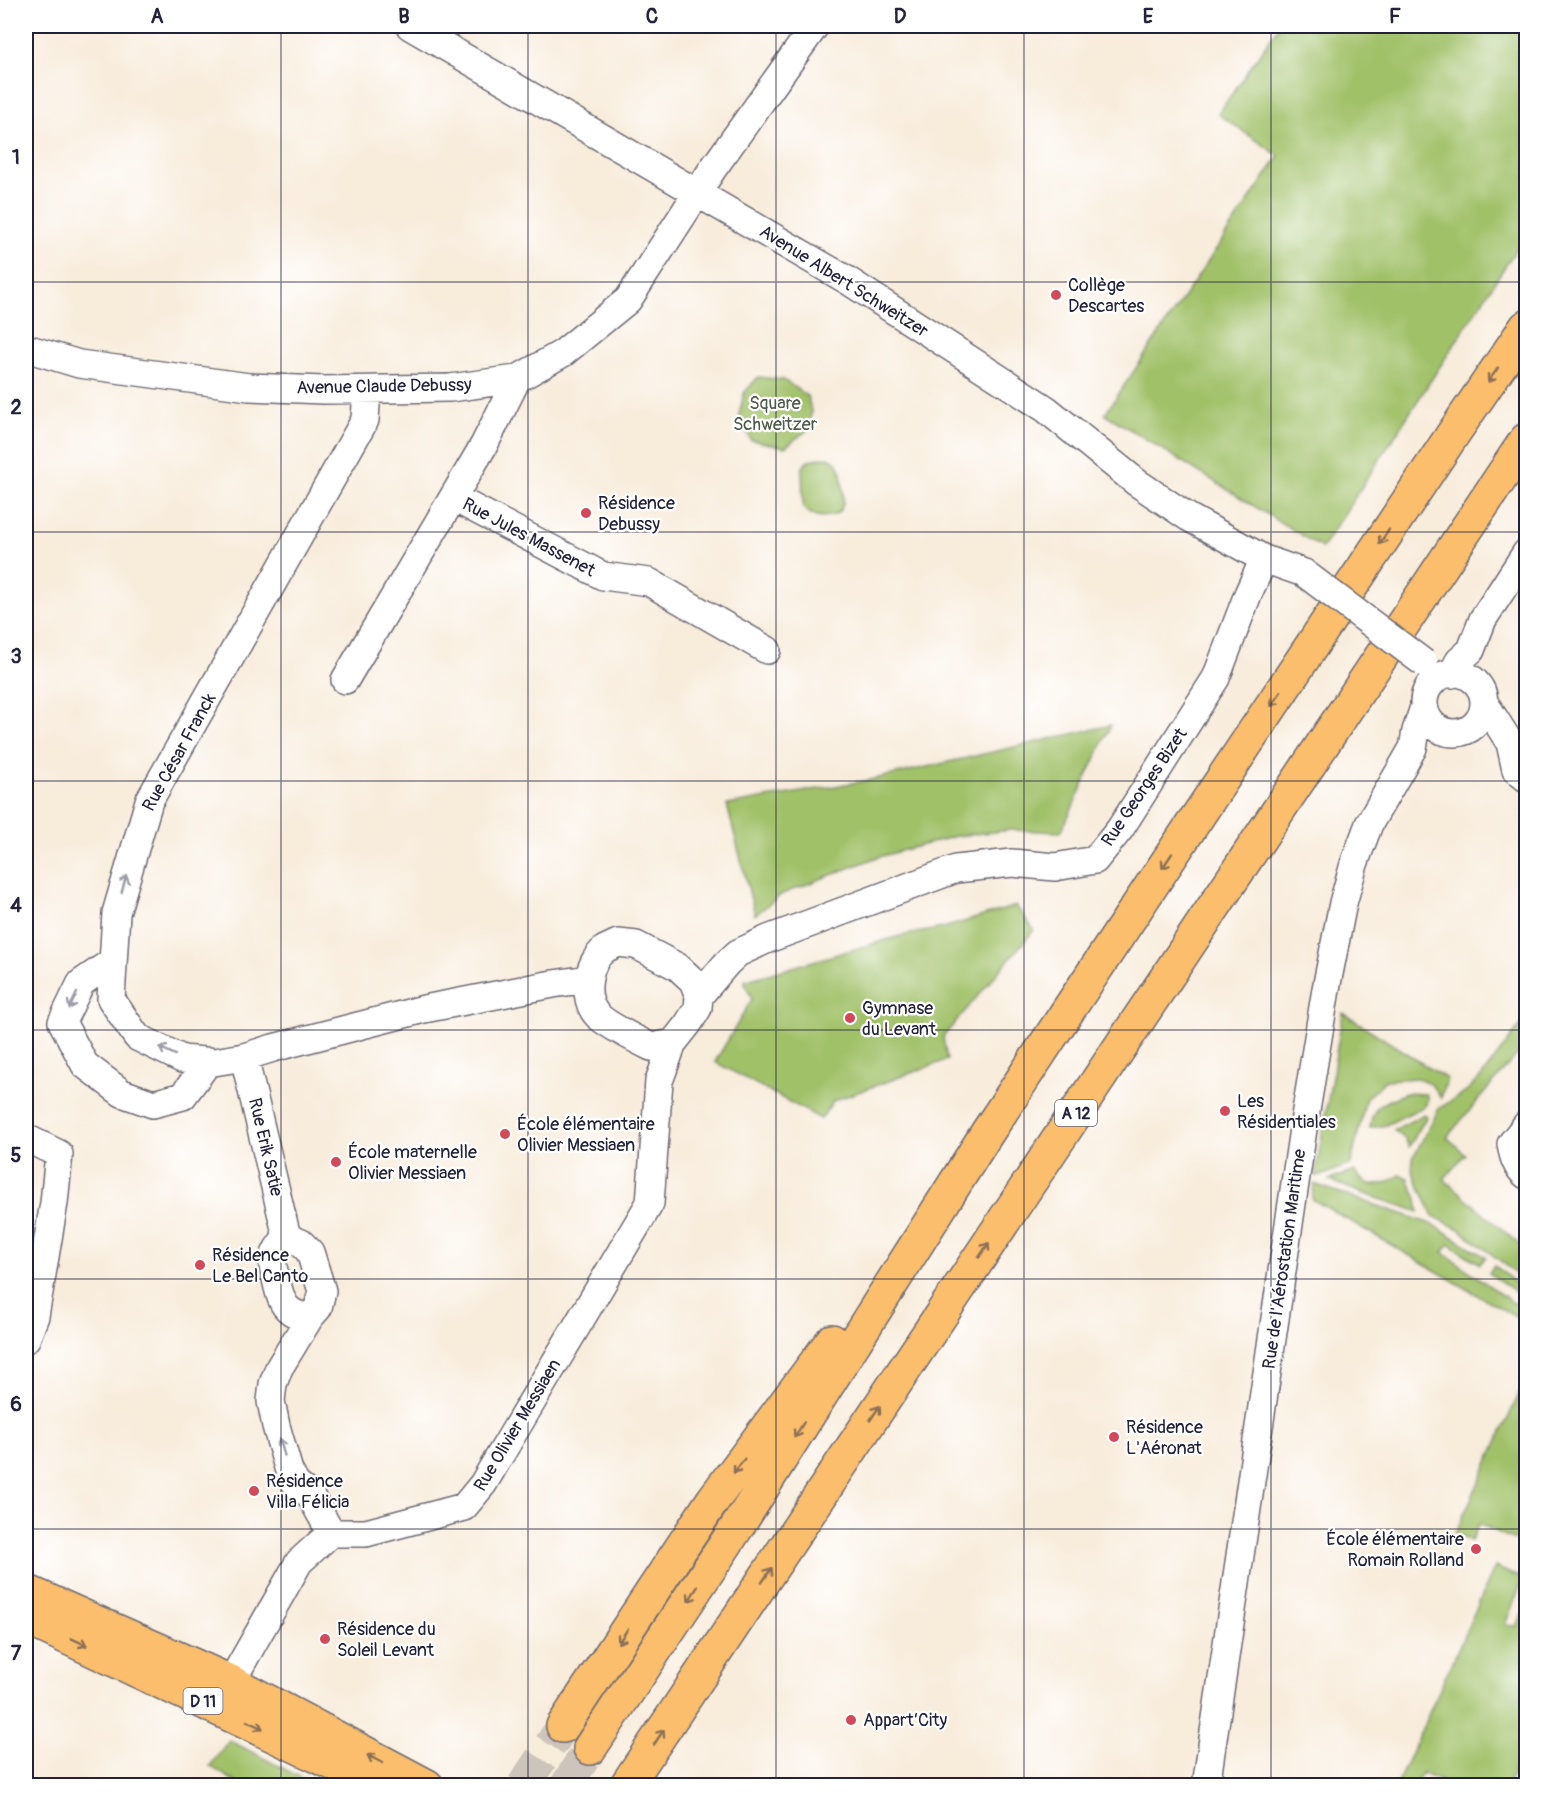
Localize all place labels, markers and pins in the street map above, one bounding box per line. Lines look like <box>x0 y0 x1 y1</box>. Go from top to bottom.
place label: Collège Descartes <box>1068 274 1144 318</box>
marker: Collège Descartes <box>1049 288 1063 302</box>
place label: Résidence Debussy <box>598 492 675 536</box>
marker: Résidence Debussy <box>579 506 593 520</box>
place label: Gymnase du Levant <box>862 997 937 1041</box>
marker: Gymnase du Levant <box>843 1011 857 1025</box>
place label: Les Résidentiales <box>1237 1090 1336 1134</box>
marker: Les Résidentiales <box>1218 1104 1232 1118</box>
place label: École élémentaire Olivier Messiaen <box>517 1113 655 1157</box>
marker: École élémentaire Olivier Messiaen <box>498 1127 512 1141</box>
place label: École maternelle Olivier Messiaen <box>348 1141 477 1185</box>
marker: École maternelle Olivier Messiaen <box>329 1155 343 1169</box>
place label: Résidence Le Bel Canto <box>212 1244 308 1288</box>
marker: Résidence Le Bel Canto <box>193 1258 207 1272</box>
place label: Résidence L'Aéronat <box>1126 1416 1203 1460</box>
marker: Résidence L'Aéronat <box>1107 1430 1121 1444</box>
place label: Résidence Villa Félicia <box>266 1470 349 1514</box>
marker: Résidence Villa Félicia <box>247 1484 261 1498</box>
place label: École élémentaire Romain Rolland <box>1326 1528 1464 1572</box>
marker: École élémentaire Romain Rolland <box>1469 1542 1483 1556</box>
place label: Résidence du Soleil Levant <box>337 1618 436 1662</box>
marker: Résidence du Soleil Levant <box>318 1632 332 1646</box>
place label: Appart’City <box>863 1709 948 1732</box>
marker: Appart’City <box>844 1713 858 1727</box>

